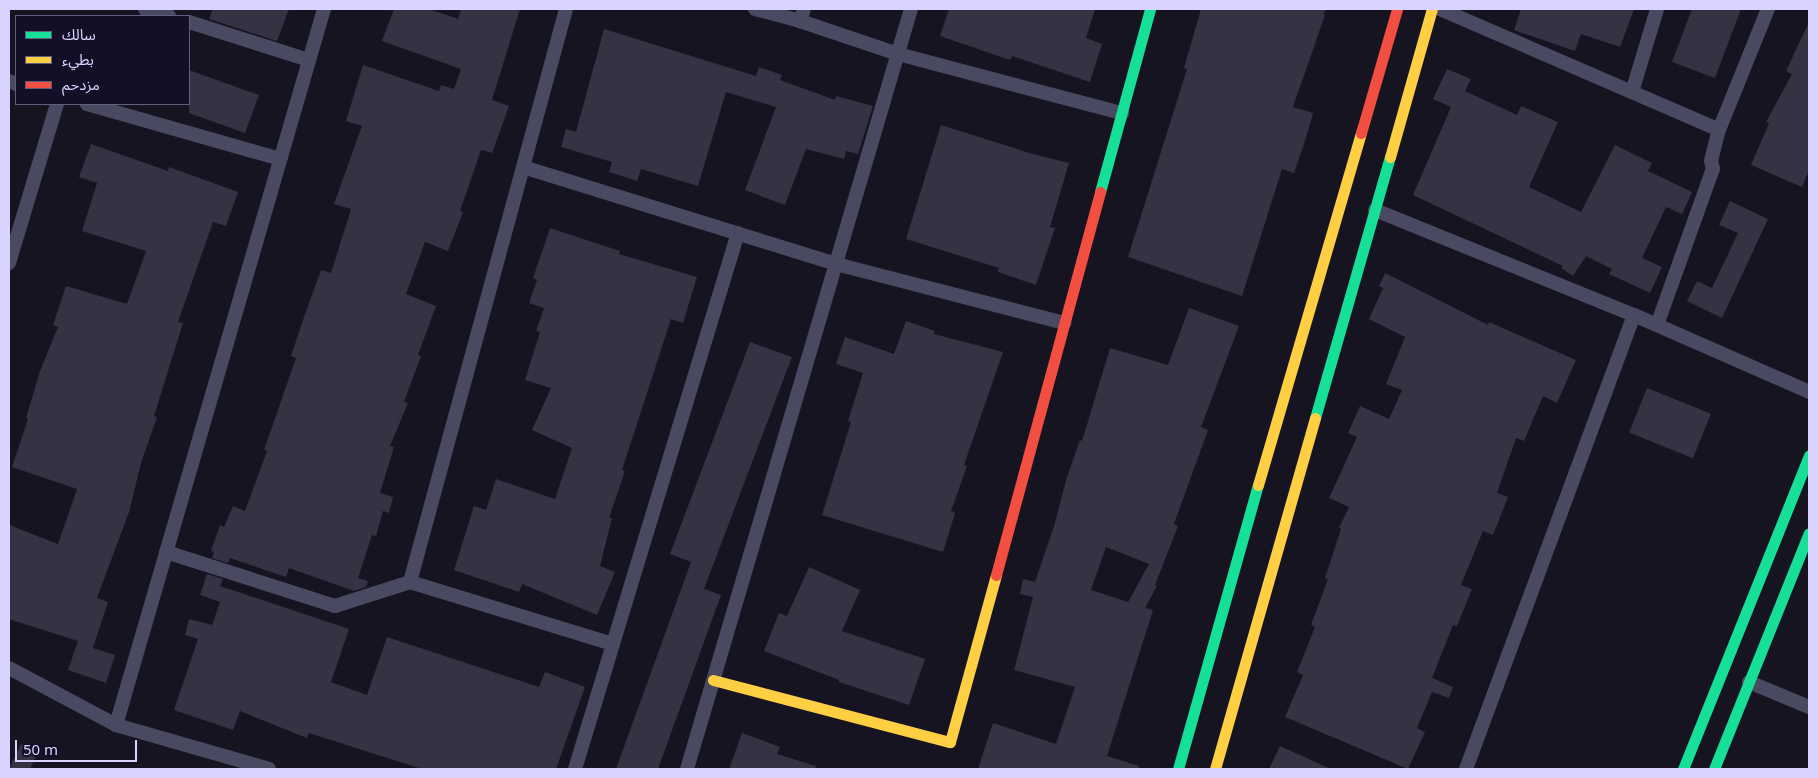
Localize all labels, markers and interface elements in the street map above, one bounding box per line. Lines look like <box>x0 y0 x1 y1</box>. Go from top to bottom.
legend <box>15 15 190 105</box>
text: سالك <box>62 24 96 44</box>
text: بطيء <box>62 49 94 69</box>
text: مزدحم <box>62 74 100 94</box>
scale bar <box>18 730 140 762</box>
text: 50 m <box>23 739 58 759</box>

